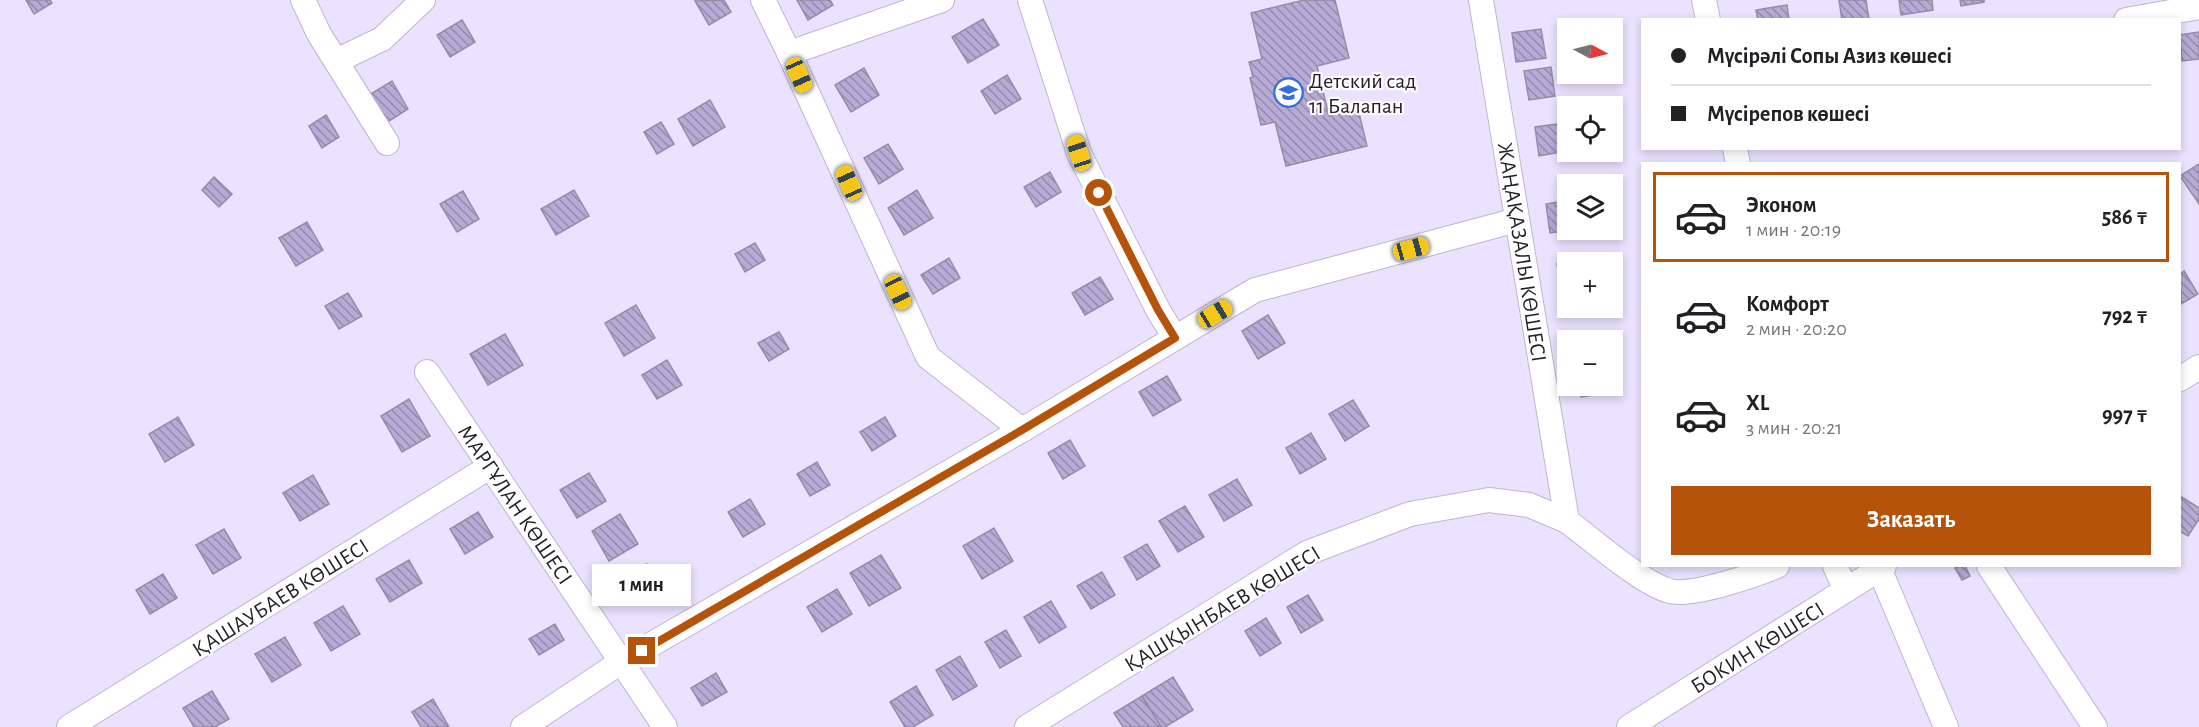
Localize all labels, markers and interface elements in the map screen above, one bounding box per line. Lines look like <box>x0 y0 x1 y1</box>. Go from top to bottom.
north arrow <box>1557 18 1623 84</box>
map controls <box>1557 18 1623 396</box>
text: Мүсірәлі Сопы Азиз көшесі <box>1707 45 1952 67</box>
car <box>783 55 815 95</box>
place label: Детский сад 11 Балапан <box>1309 70 1416 117</box>
school or university icon: Детский сад 11 Балапан <box>1272 77 1304 109</box>
button: locate <box>1557 96 1623 162</box>
text: Мүсірепов көшесі <box>1707 103 1870 125</box>
car <box>1065 133 1093 173</box>
street label: ЖАҢАҚАЗАЛЫ КӨШЕСІ <box>1494 141 1550 364</box>
car <box>833 163 865 203</box>
button: layers <box>1557 174 1623 240</box>
route start <box>1085 179 1112 206</box>
icon: car <box>1674 190 1728 244</box>
text: Эконом <box>1746 194 1817 216</box>
text: 586 ₸ <box>2102 206 2148 228</box>
text: 1 мин · 20:19 <box>1746 220 1841 240</box>
car <box>1391 236 1431 262</box>
button: + <box>1557 252 1623 318</box>
car <box>882 272 914 312</box>
icon: car <box>1674 289 1728 343</box>
text: Комфорт <box>1746 293 1829 315</box>
car <box>1195 297 1235 331</box>
text: 792 ₸ <box>2102 305 2148 327</box>
text: 2 мин · 20:20 <box>1746 319 1847 339</box>
button: − <box>1557 330 1623 396</box>
icon: car <box>1674 388 1728 442</box>
text: XL <box>1746 392 1769 414</box>
text: 997 ₸ <box>2102 404 2148 426</box>
text: 3 мин · 20:21 <box>1746 418 1842 438</box>
street label: МАРГҰЛАН КӨШЕСІ <box>454 421 577 588</box>
button: Заказать <box>1671 486 2151 555</box>
street label: ҚАШАУБАЕВ КӨШЕСІ <box>189 535 373 661</box>
street label: ҚАШҚЫНБАЕВ КӨШЕСІ <box>1121 542 1324 676</box>
callout: 1 мин <box>592 564 692 606</box>
text: 1 мин <box>619 575 664 595</box>
street label: БОКИН КӨШЕСІ <box>1687 598 1828 698</box>
route end <box>628 637 655 664</box>

